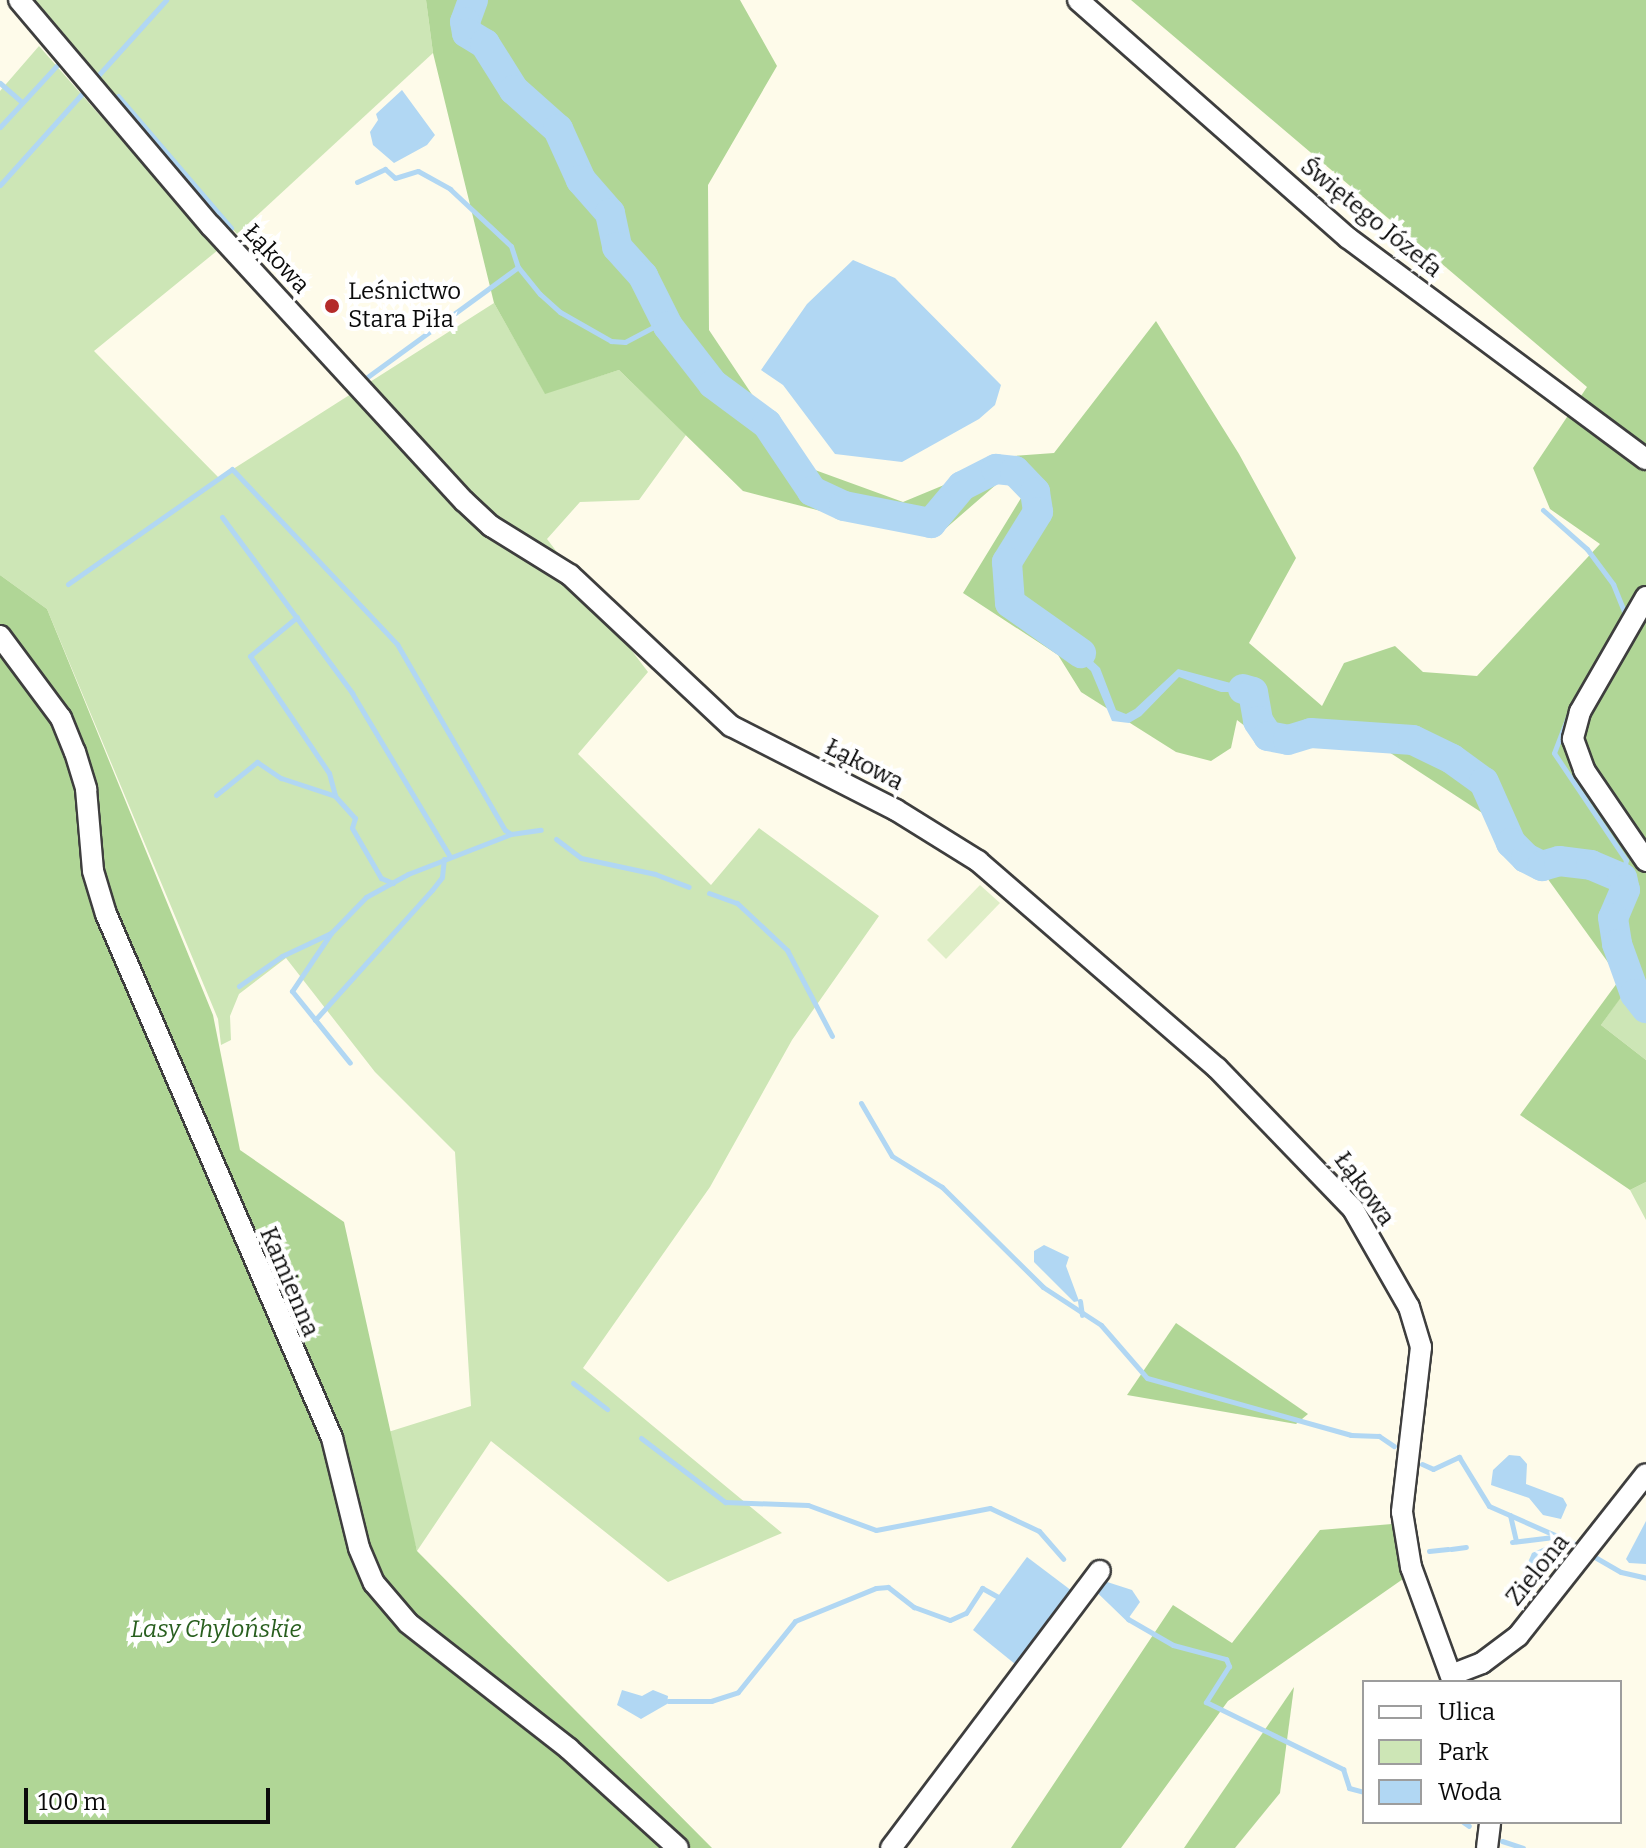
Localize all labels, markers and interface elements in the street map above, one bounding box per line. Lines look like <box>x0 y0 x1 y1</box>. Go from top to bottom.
street label: Świętego Józefa <box>1295 152 1447 284</box>
street label: Łąkowa <box>237 218 315 300</box>
place label: Leśnictwo Stara Piła <box>348 278 461 334</box>
marker: Leśnictwo Stara Piła <box>323 297 341 315</box>
street label: Łąkowa <box>820 733 908 797</box>
street label: Łąkowa <box>1328 1146 1400 1232</box>
street label: Kamienna <box>253 1223 325 1341</box>
street label: Zielona <box>1500 1528 1576 1612</box>
park label: Lasy Chylońskie <box>130 1616 302 1644</box>
legend <box>1362 1680 1622 1824</box>
text: Ulica <box>1438 1698 1495 1726</box>
text: Park <box>1438 1738 1489 1766</box>
scale bar <box>28 1772 274 1822</box>
text: Woda <box>1438 1778 1502 1806</box>
text: 100 m <box>38 1788 106 1816</box>

